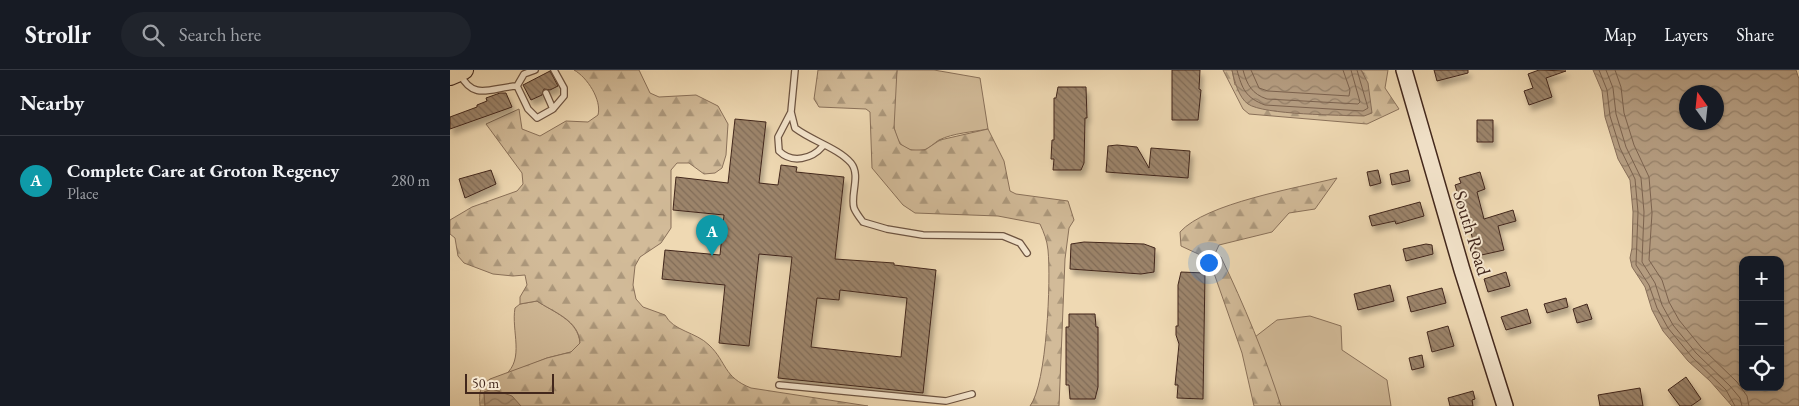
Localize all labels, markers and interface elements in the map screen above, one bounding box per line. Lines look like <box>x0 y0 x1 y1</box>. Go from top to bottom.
search box <box>121 12 471 57</box>
text: Strollr <box>25 19 91 50</box>
icon: search <box>139 21 167 49</box>
text: Search here <box>179 22 261 47</box>
text: Map <box>1604 23 1636 46</box>
text: Layers <box>1664 23 1708 46</box>
text: Share <box>1736 23 1774 46</box>
north arrow <box>1679 85 1724 130</box>
text: Nearby <box>20 89 84 116</box>
text: Complete Care at Groton Regency <box>67 158 339 183</box>
text: A <box>30 170 42 191</box>
text: 280 m <box>391 170 430 191</box>
text: Place <box>67 183 99 204</box>
street label: South Road <box>1447 187 1497 279</box>
pin: A <box>696 215 728 256</box>
your location <box>1196 250 1222 276</box>
map controls <box>1739 256 1784 391</box>
button: + <box>1739 256 1784 301</box>
button: − <box>1739 301 1784 346</box>
button: locate <box>1739 346 1784 391</box>
scale bar <box>465 371 554 394</box>
text: 50 m <box>472 374 499 392</box>

